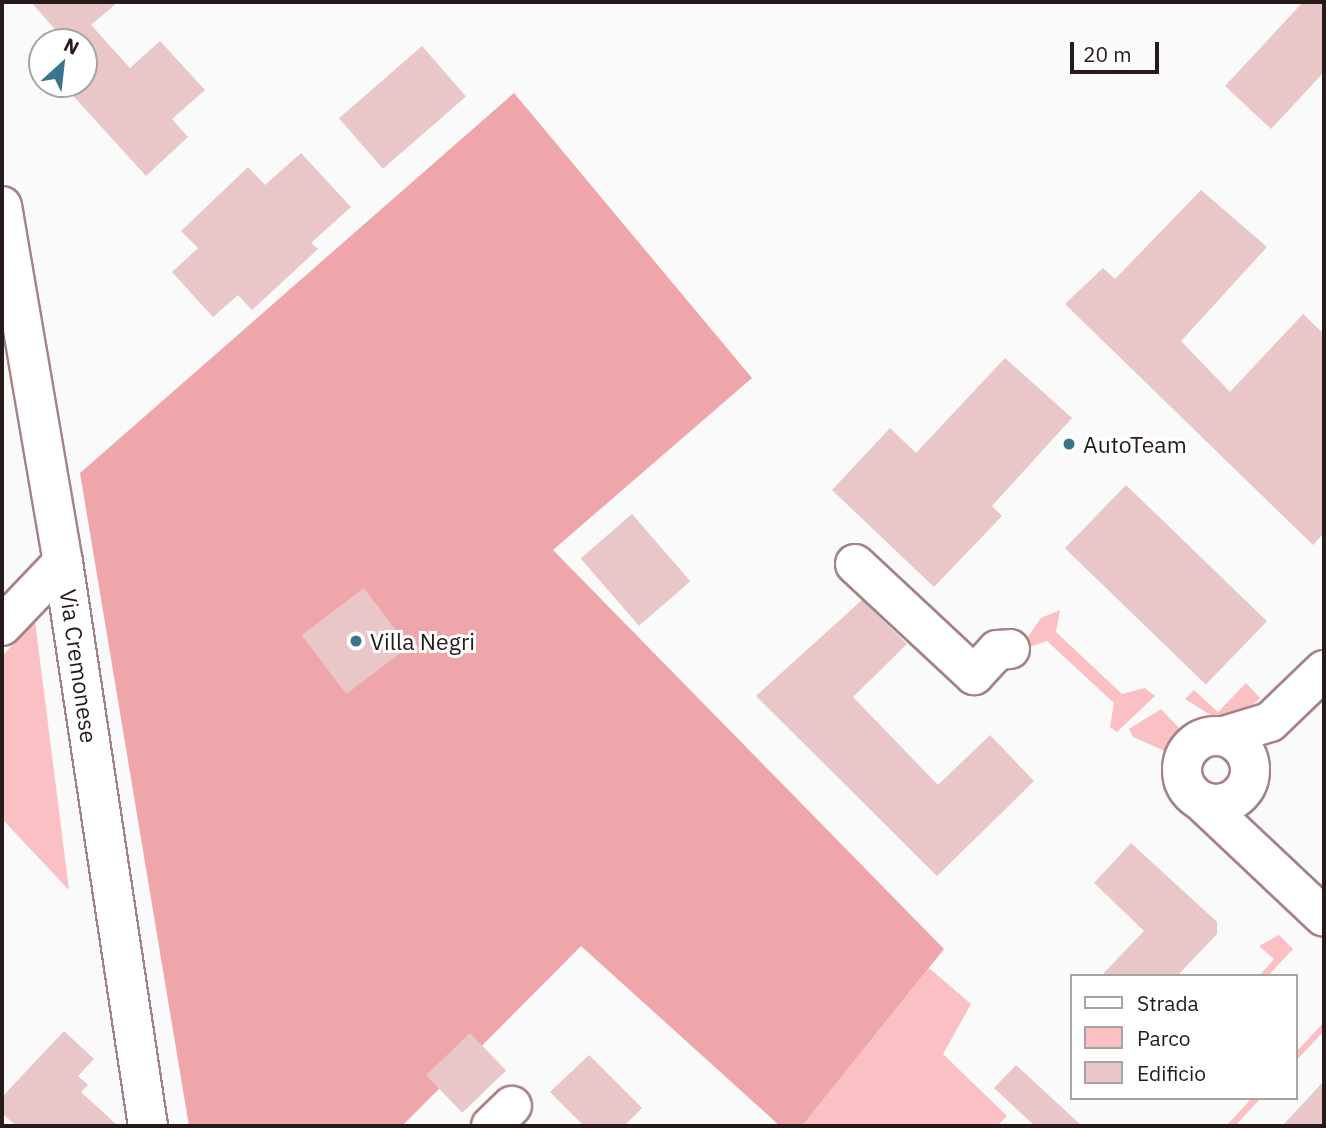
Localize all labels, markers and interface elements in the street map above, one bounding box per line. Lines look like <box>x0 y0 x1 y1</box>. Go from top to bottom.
north arrow <box>28 28 98 98</box>
scale bar <box>1074 28 1163 72</box>
text: N <box>60 32 83 60</box>
text: 20 m <box>1083 40 1132 68</box>
place label: AutoTeam <box>1083 430 1187 458</box>
marker: AutoTeam <box>1061 436 1077 452</box>
street label: Via Cremonese <box>55 587 103 745</box>
place label: Villa Negri <box>370 627 475 655</box>
marker: Villa Negri <box>348 633 364 649</box>
legend <box>1070 974 1298 1100</box>
text: Strada <box>1137 989 1199 1017</box>
text: Parco <box>1137 1024 1191 1052</box>
text: Edificio <box>1137 1059 1206 1087</box>

